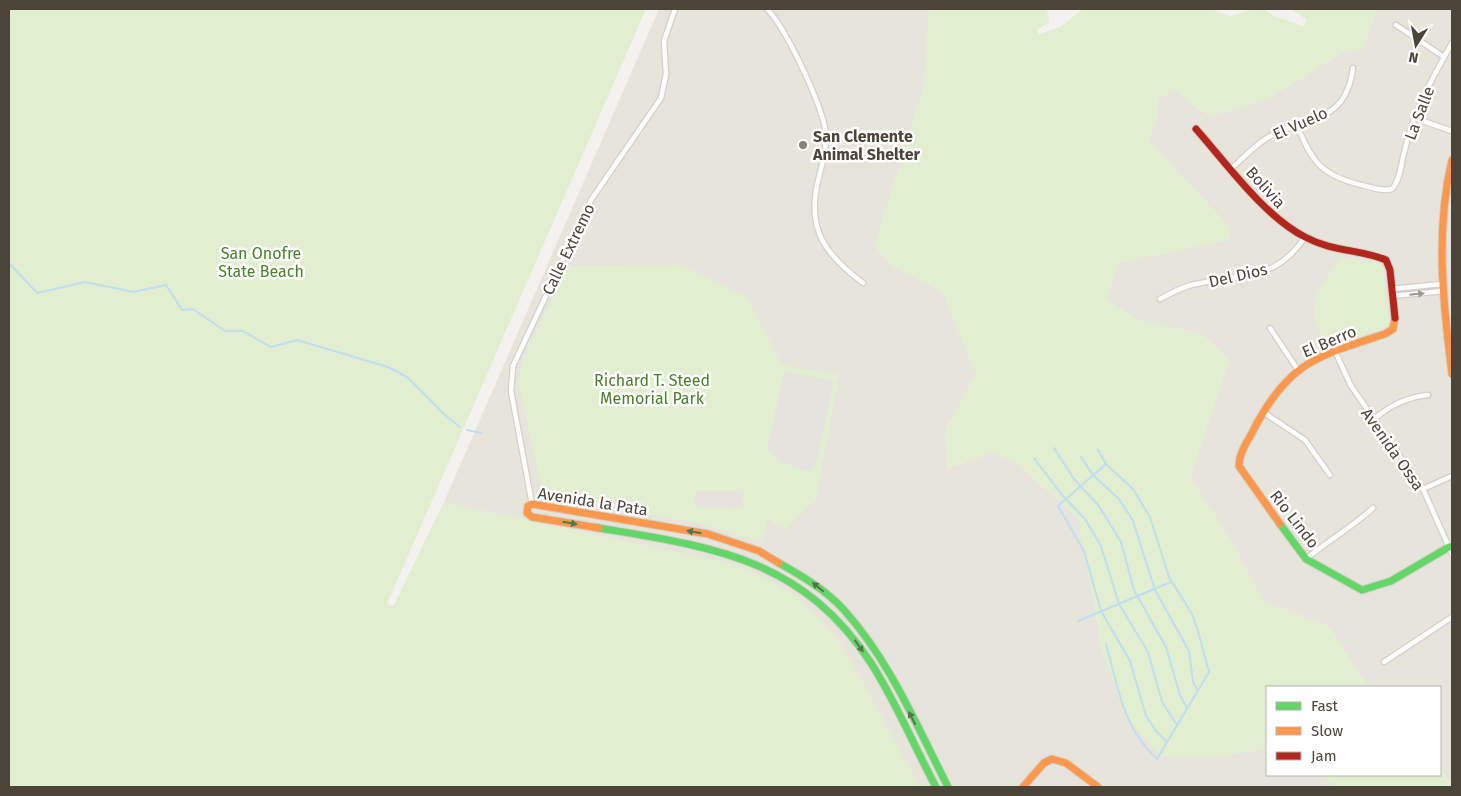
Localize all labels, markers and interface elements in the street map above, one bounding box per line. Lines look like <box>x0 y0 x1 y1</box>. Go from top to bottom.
north arrow <box>1391 20 1441 70</box>
text: N <box>1407 48 1420 67</box>
street label: La Salle <box>1401 84 1438 143</box>
street label: El Vuelo <box>1270 103 1331 144</box>
place label: San Clemente Animal Shelter <box>812 127 921 164</box>
marker: San Clemente Animal Shelter <box>797 139 809 151</box>
street label: Bolivia <box>1242 163 1289 212</box>
street label: Calle Extremo <box>538 200 599 298</box>
park label: San Onofre State Beach <box>218 244 304 281</box>
street label: Del Dios <box>1207 260 1269 291</box>
one-way arrow <box>1410 290 1426 298</box>
street label: El Berro <box>1299 322 1359 361</box>
park label: Richard T. Steed Memorial Park <box>594 371 710 408</box>
street label: Avenida Ossa <box>1357 404 1428 494</box>
street label: Avenida la Pata <box>537 483 649 520</box>
street label: Rio Lindo <box>1266 486 1323 552</box>
one-way arrow <box>562 519 578 527</box>
one-way arrow <box>685 527 701 535</box>
one-way arrow <box>812 582 825 593</box>
one-way arrow <box>853 639 864 652</box>
legend <box>1266 686 1441 776</box>
text: Fast <box>1311 697 1338 715</box>
one-way arrow <box>908 711 916 725</box>
text: Slow <box>1311 722 1343 740</box>
text: Jam <box>1311 747 1337 765</box>

